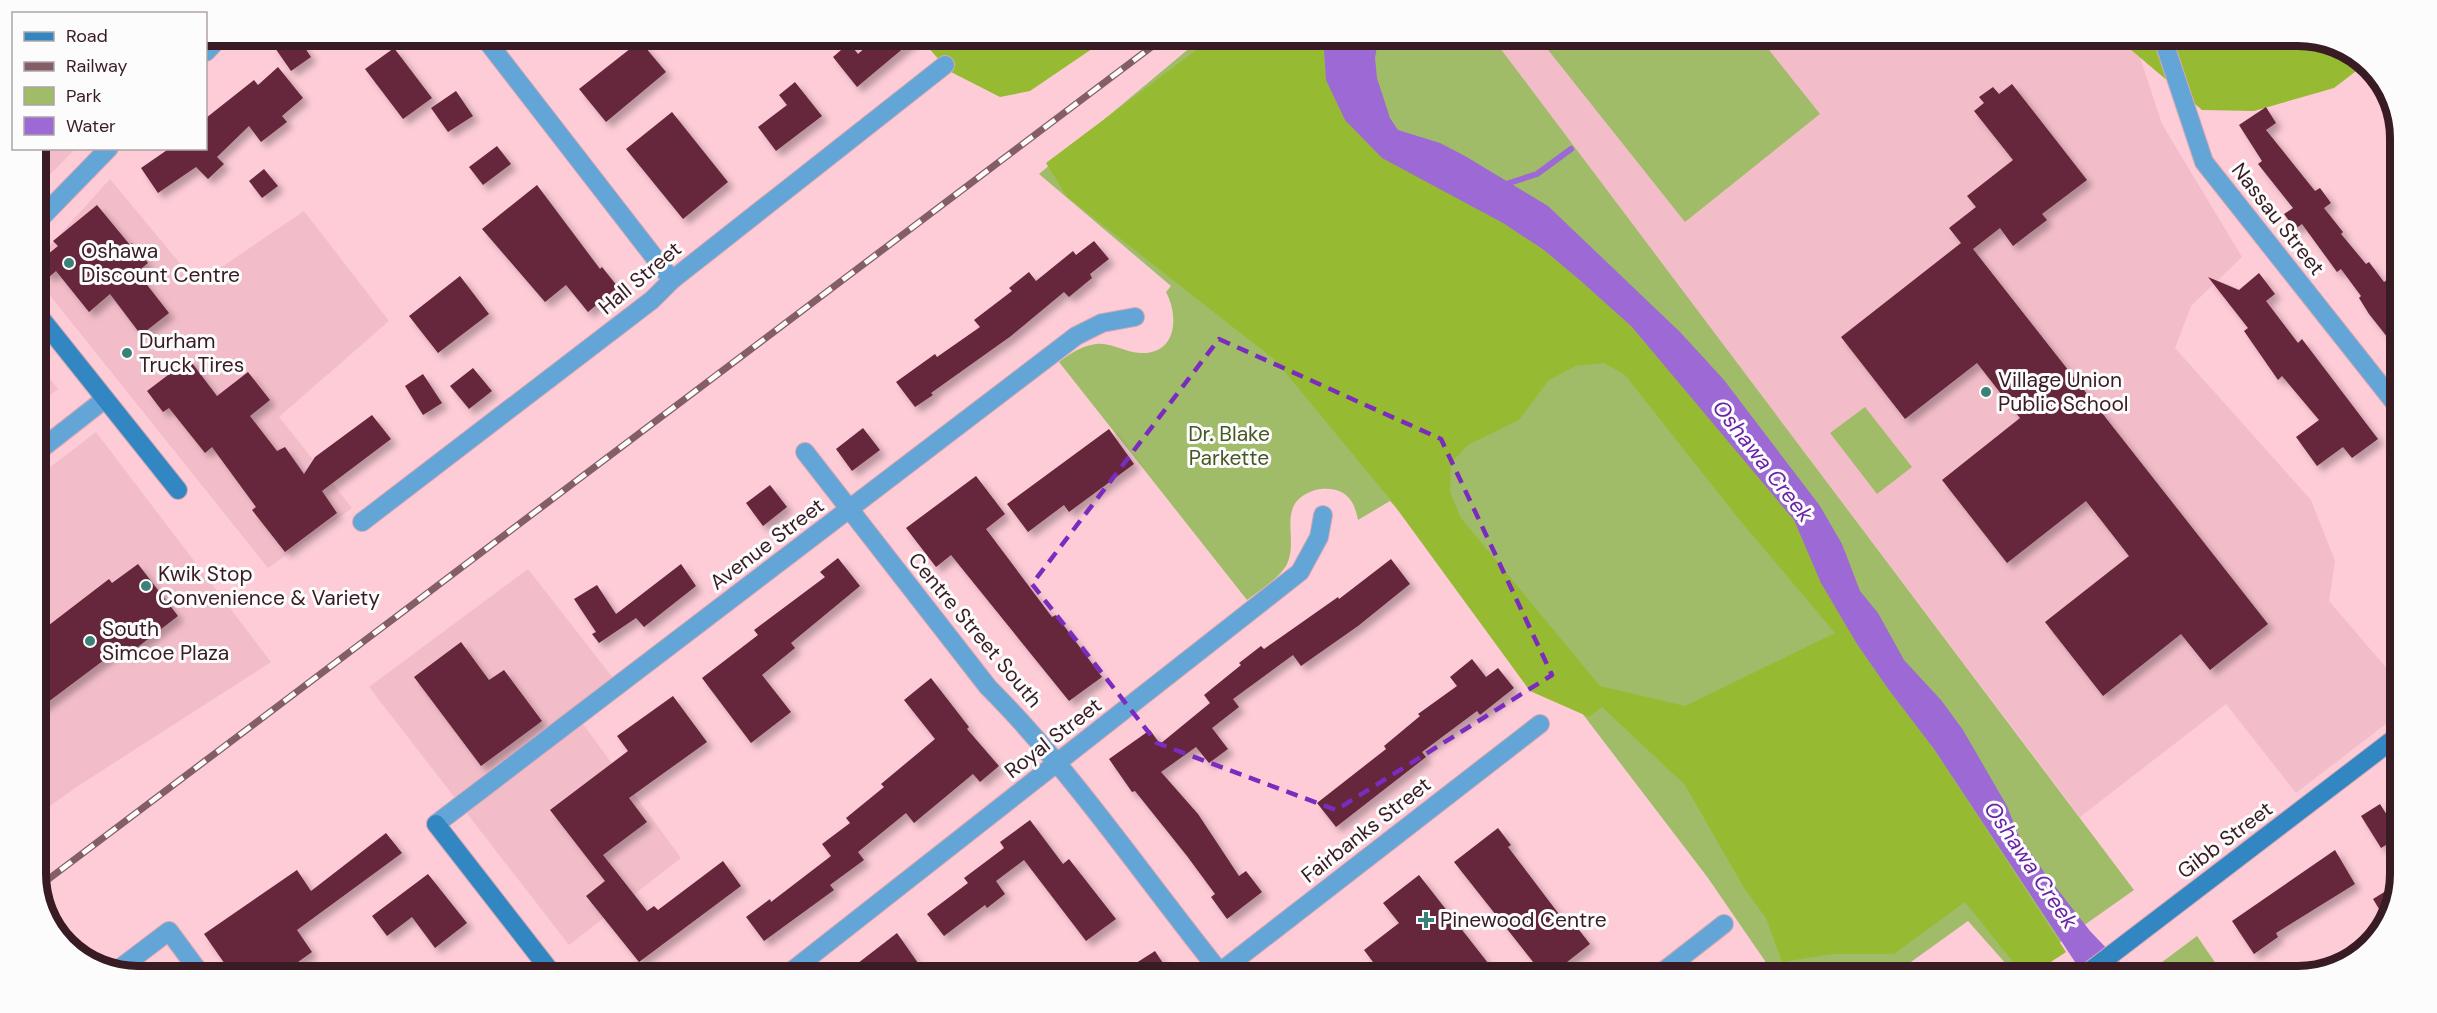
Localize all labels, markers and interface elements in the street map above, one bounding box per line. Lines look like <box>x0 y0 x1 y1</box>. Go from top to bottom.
legend <box>12 12 207 150</box>
text: Road <box>66 24 108 48</box>
text: Railway <box>66 54 128 78</box>
text: Park <box>66 84 102 108</box>
text: Water <box>66 114 116 138</box>
street label: Nassau Street <box>2225 157 2331 281</box>
street label: Hall Street <box>593 235 687 321</box>
place label: Oshawa Discount Centre <box>81 237 240 289</box>
marker: Oshawa Discount Centre <box>62 256 76 270</box>
place label: Durham Truck Tires <box>139 327 244 379</box>
marker: Durham Truck Tires <box>120 346 134 360</box>
place label: Village Union Public School <box>1998 366 2129 418</box>
marker: Village Union Public School <box>1979 385 1993 399</box>
water label: Oshawa Creek <box>1706 394 1820 529</box>
park label: Dr. Blake Parkette <box>1188 420 1270 472</box>
street label: Avenue Street <box>704 492 830 596</box>
street label: Centre Street South <box>902 547 1048 713</box>
place label: Kwik Stop Convenience & Variety <box>158 560 380 612</box>
marker: Kwik Stop Convenience & Variety <box>139 579 153 593</box>
place label: South Simcoe Plaza <box>102 615 229 667</box>
marker: South Simcoe Plaza <box>83 634 97 648</box>
street label: Royal Street <box>999 691 1107 785</box>
street label: Fairbanks Street <box>1296 771 1436 889</box>
water label: Oshawa Creek <box>1978 795 2085 935</box>
street label: Gibb Street <box>2172 795 2278 885</box>
place label: Pinewood Centre <box>1440 906 1607 934</box>
marker: Pinewood Centre <box>1417 911 1435 929</box>

